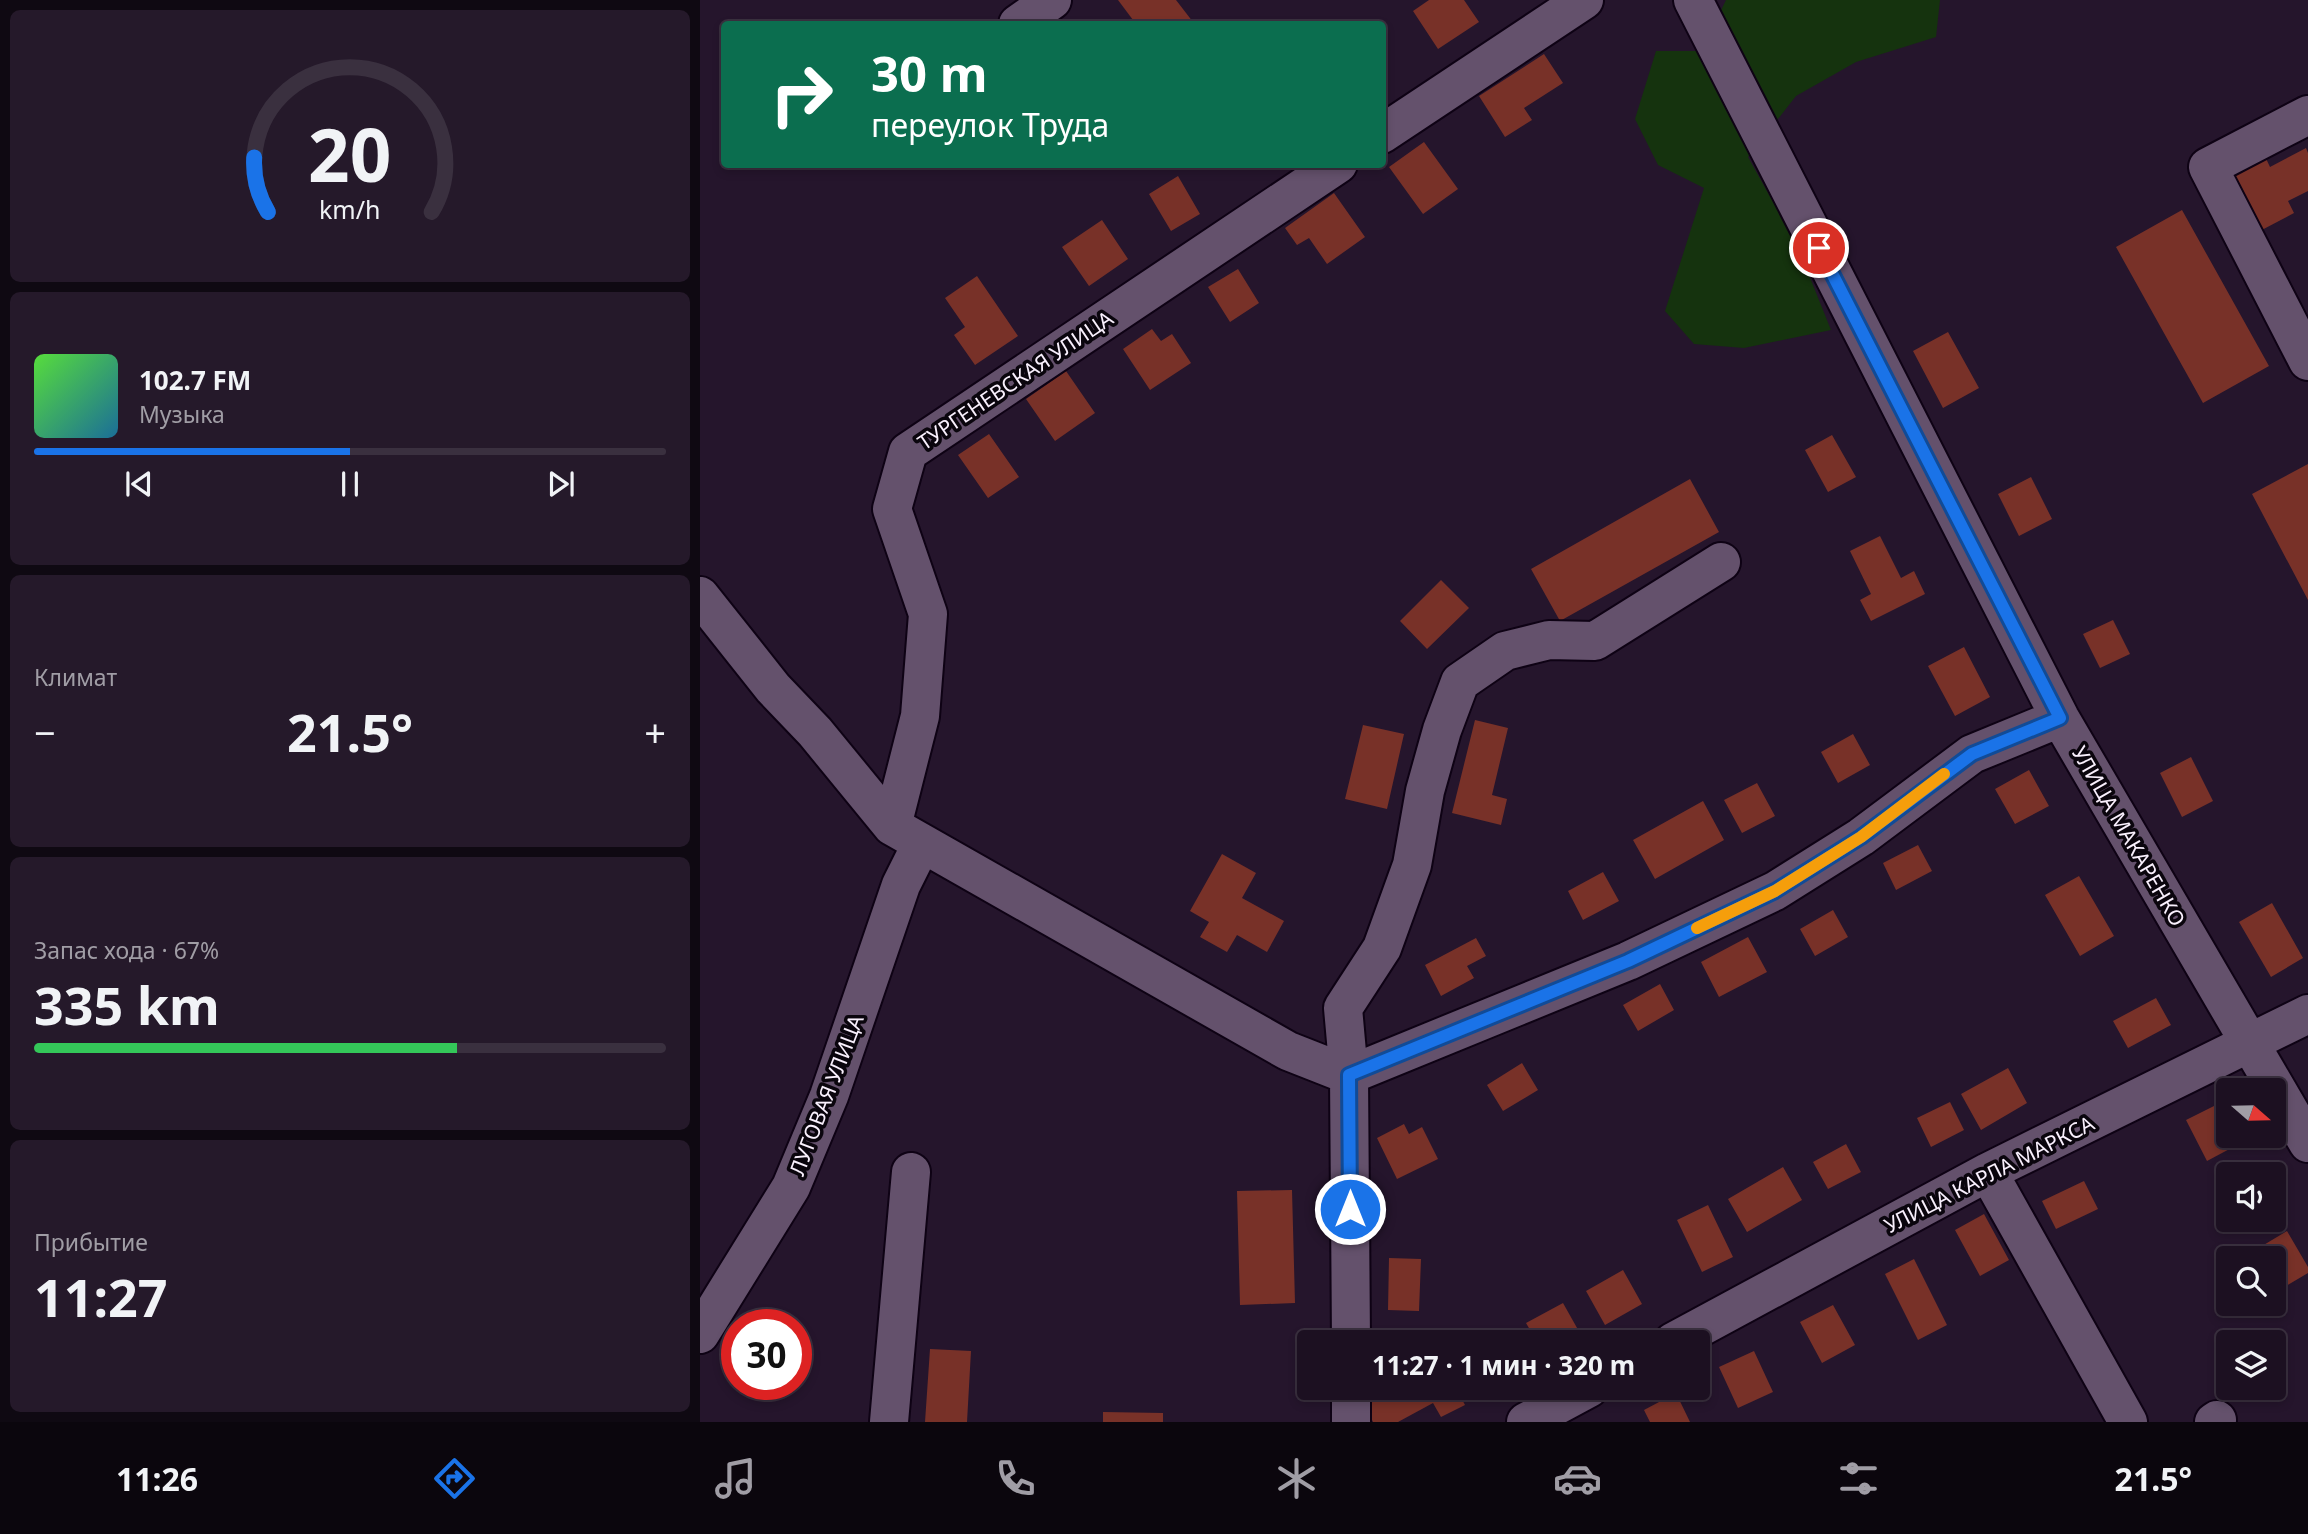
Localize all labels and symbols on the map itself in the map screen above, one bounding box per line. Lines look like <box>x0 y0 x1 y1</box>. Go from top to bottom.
pin <box>1789 218 1849 278</box>
street label: ТУРГЕНЕВСКАЯ УЛИЦА <box>912 304 1119 456</box>
street label: УЛИЦА МАКАРЕНКО <box>2066 741 2192 931</box>
street label: ЛУГОВАЯ УЛИЦА <box>782 1010 870 1180</box>
north arrow <box>2216 1078 2286 1148</box>
street label: УЛИЦА КАРЛА МАРКСА <box>1879 1109 2099 1239</box>
position arrow <box>1313 1172 1387 1246</box>
speed limit sign: 30 <box>721 1309 812 1400</box>

